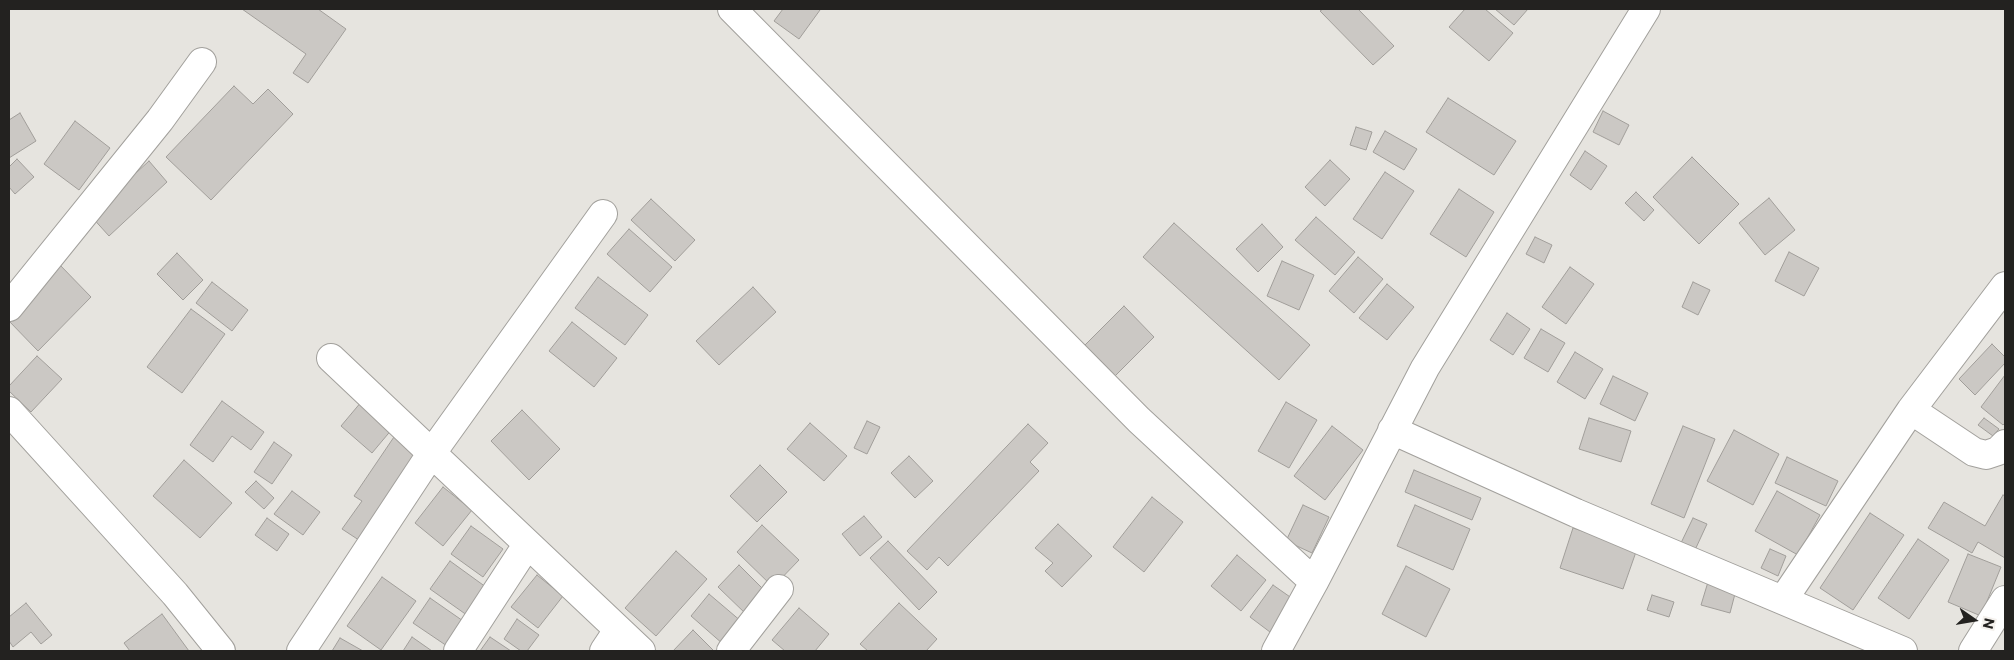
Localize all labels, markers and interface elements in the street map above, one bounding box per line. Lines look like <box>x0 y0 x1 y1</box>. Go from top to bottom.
north arrow <box>1949 595 1999 645</box>
text: N <box>1980 616 1999 631</box>

